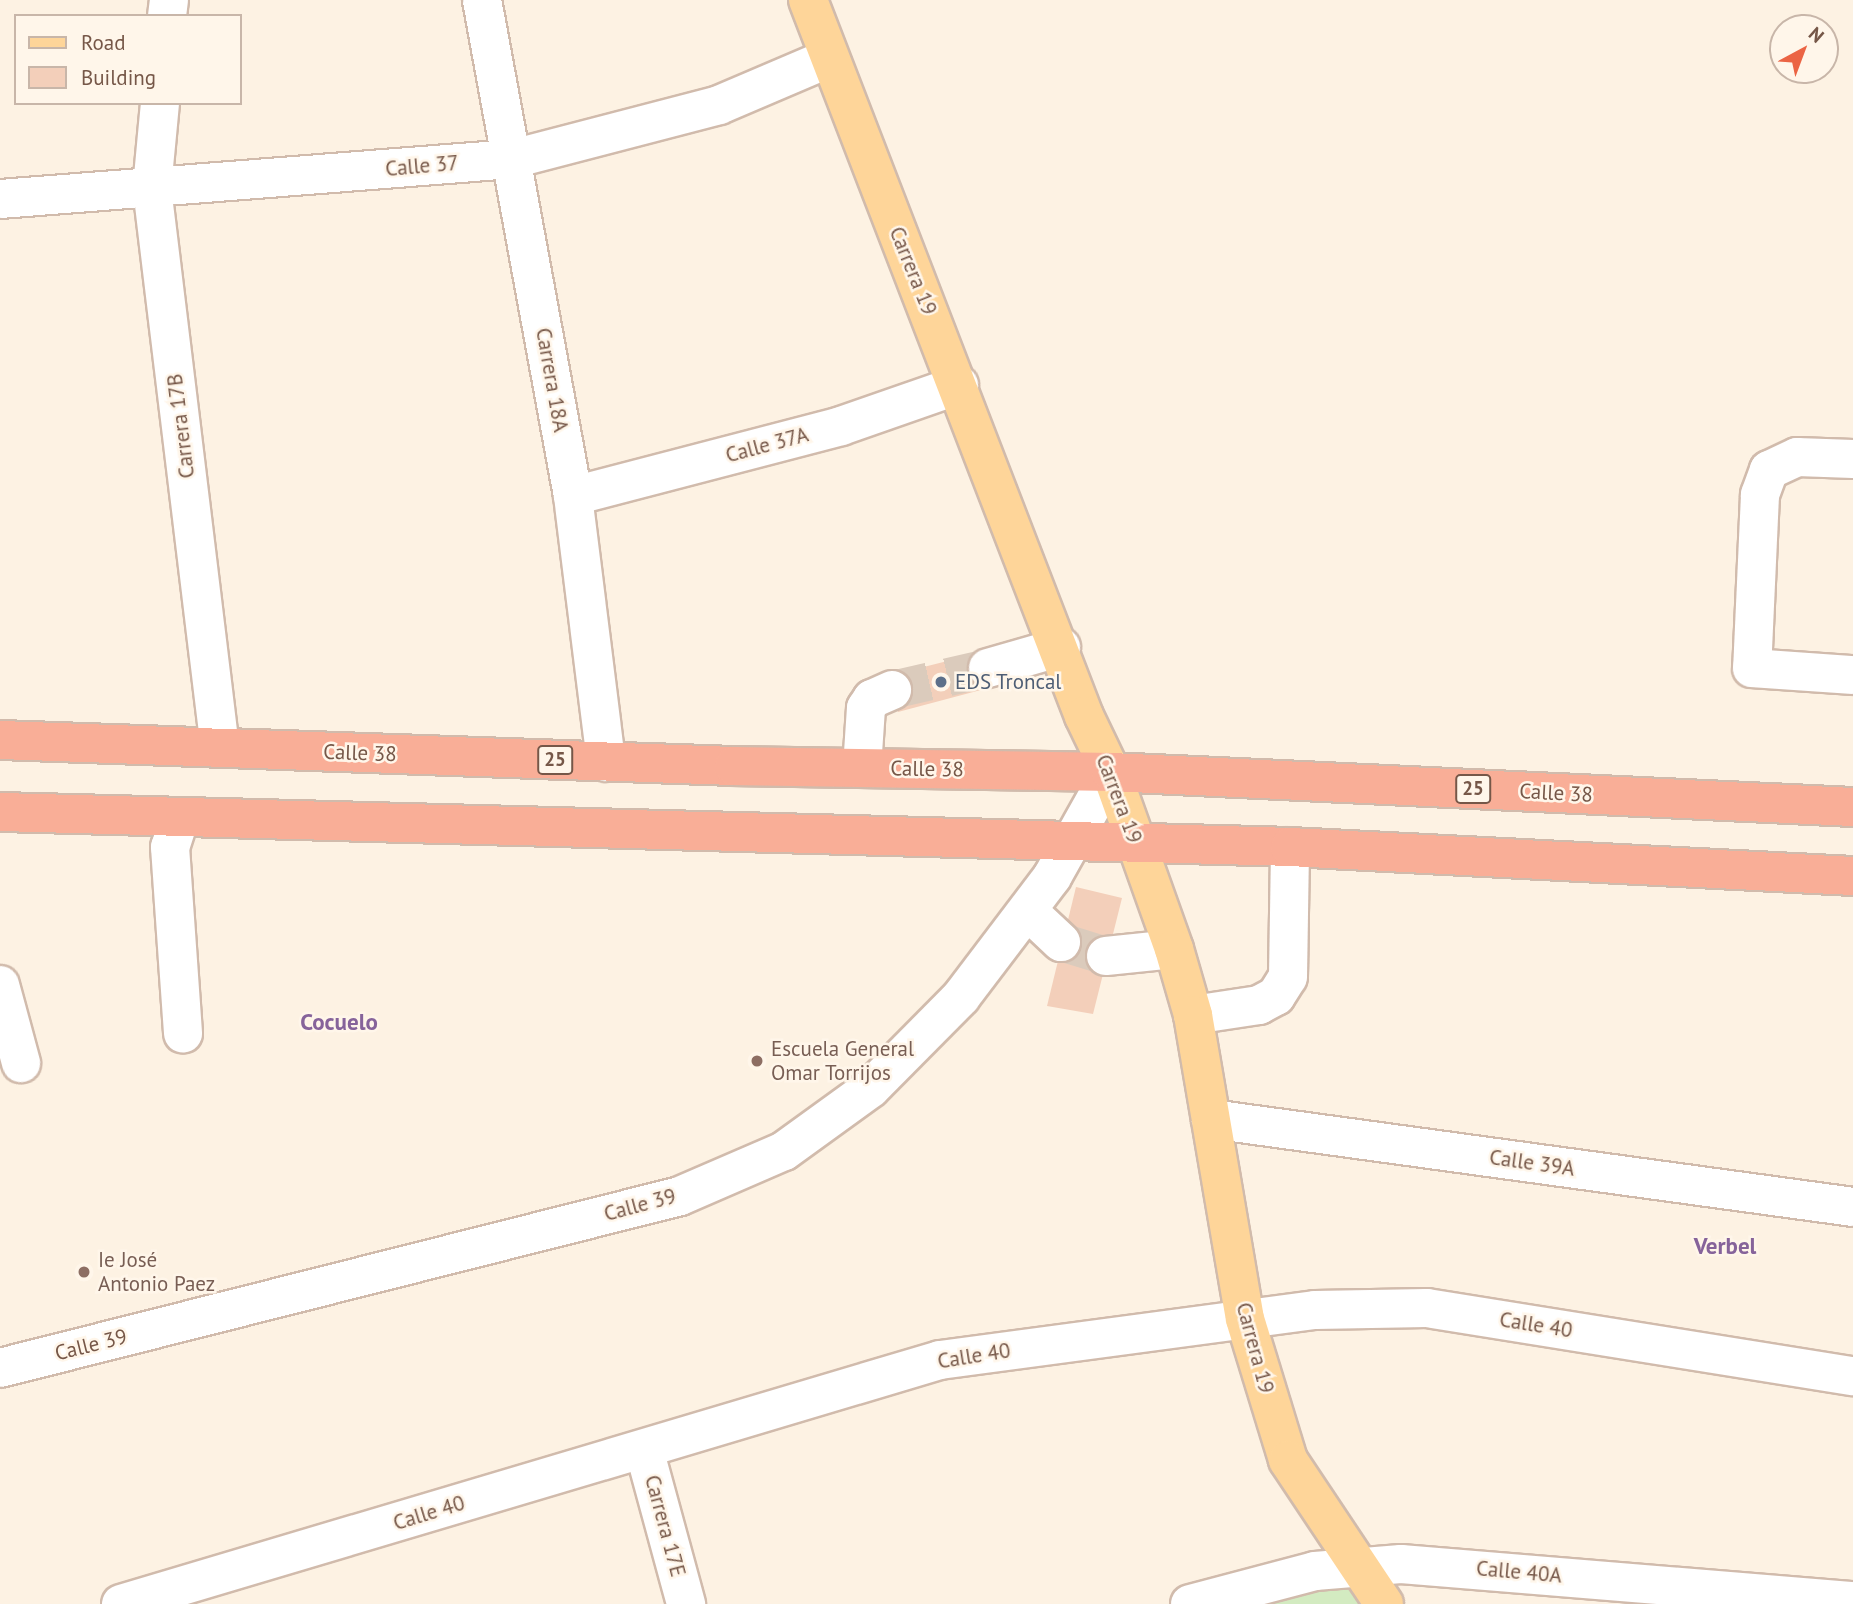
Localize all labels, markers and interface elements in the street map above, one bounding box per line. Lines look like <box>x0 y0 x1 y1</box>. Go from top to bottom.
legend <box>14 14 242 105</box>
north arrow <box>1769 14 1839 84</box>
text: N <box>1804 22 1829 48</box>
text: Road <box>81 29 125 56</box>
text: Building <box>81 64 156 91</box>
street label: Calle 37 <box>384 150 460 182</box>
street label: Carrera 19 <box>884 223 942 319</box>
street label: Carrera 18A <box>530 326 574 434</box>
street label: Carrera 17B <box>162 372 200 480</box>
street label: Calle 37A <box>723 422 811 468</box>
place label: EDS Troncal <box>955 669 1062 695</box>
marker: EDS Troncal <box>933 674 949 690</box>
street label: Calle 38 <box>323 739 397 767</box>
road number: 25 <box>536 744 574 776</box>
street label: Carrera 19 <box>1091 751 1147 847</box>
street label: Calle 38 <box>890 756 964 782</box>
road number: 25 <box>1454 774 1492 804</box>
street label: Calle 38 <box>1519 778 1593 808</box>
district label: Cocuelo <box>300 1008 378 1036</box>
place label: Escuela General Omar Torrijos <box>771 1036 914 1086</box>
marker: Escuela General Omar Torrijos <box>749 1053 765 1069</box>
street label: Calle 39A <box>1488 1145 1576 1181</box>
street label: Calle 39 <box>601 1183 679 1227</box>
district label: Verbel <box>1694 1232 1756 1260</box>
place label: Ie José Antonio Paez <box>98 1247 215 1297</box>
marker: Ie José Antonio Paez <box>76 1264 92 1280</box>
street label: Carrera 19 <box>1231 1300 1279 1396</box>
street label: Calle 40 <box>1498 1307 1574 1343</box>
street label: Calle 39 <box>52 1324 130 1366</box>
street label: Calle 40 <box>936 1338 1012 1374</box>
street label: Carrera 17E <box>639 1472 691 1580</box>
street label: Calle 40 <box>390 1490 468 1536</box>
street label: Calle 40A <box>1475 1556 1563 1588</box>

